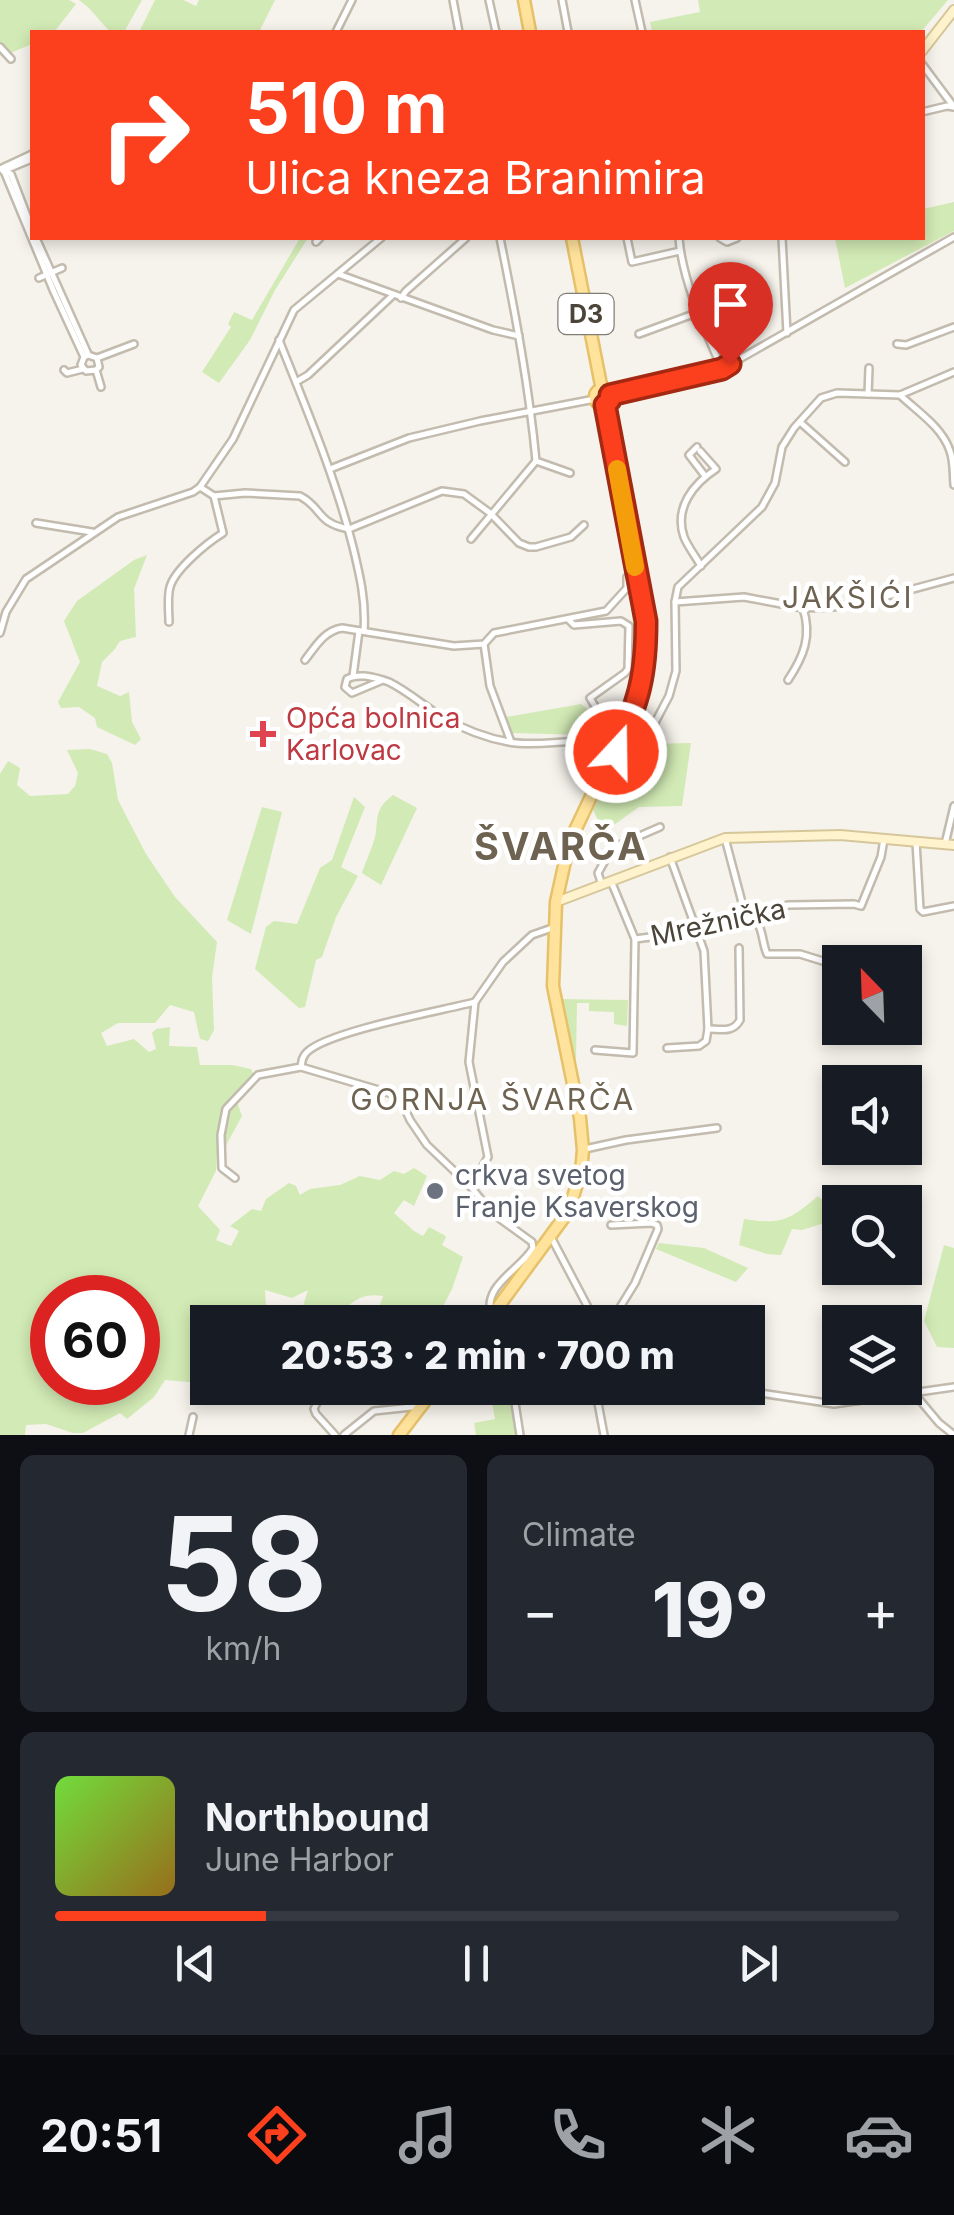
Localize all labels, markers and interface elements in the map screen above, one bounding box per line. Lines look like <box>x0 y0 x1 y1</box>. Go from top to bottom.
text: 510 m <box>245 65 448 150</box>
icon: right <box>80 70 210 200</box>
text: Ulica kneza Branimira <box>245 150 706 205</box>
pin <box>688 262 773 365</box>
icon: arrive <box>703 277 758 332</box>
road number: D3 <box>558 294 614 334</box>
district label: JAKŠIĆI <box>782 579 914 615</box>
position arrow <box>564 700 668 804</box>
place label: Opća bolnica Karlovac <box>286 701 460 767</box>
marker: Opća bolnica Karlovac <box>250 721 276 747</box>
district label: ŠVARČA <box>474 823 648 869</box>
street label: Mrežnička <box>647 891 789 953</box>
north arrow <box>822 945 922 1045</box>
map controls <box>822 945 922 1405</box>
button: sound <box>822 1065 922 1165</box>
district label: GORNJA ŠVARČA <box>350 1081 636 1117</box>
place label: crkva svetog Franje Ksaverskog <box>455 1158 699 1224</box>
marker: crkva svetog Franje Ksaverskog <box>424 1180 446 1202</box>
button: search <box>822 1185 922 1285</box>
speed limit sign: 60 <box>30 1275 160 1405</box>
button: layers <box>822 1305 922 1405</box>
text: 20:53 · 2 min · 700 m <box>280 1332 675 1378</box>
text: 58 <box>160 1485 327 1642</box>
text: Climate <box>522 1515 636 1554</box>
text: 19° <box>652 1564 769 1655</box>
text: − <box>522 1578 558 1644</box>
text: + <box>863 1578 899 1644</box>
text: km/h <box>205 1629 282 1668</box>
text: Northbound <box>205 1794 430 1840</box>
text: June Harbor <box>205 1840 394 1879</box>
icon: previous <box>168 1936 223 1991</box>
icon: pause <box>449 1936 504 1991</box>
icon: next <box>731 1936 786 1991</box>
icon: directions <box>242 2100 312 2170</box>
icon: music <box>393 2100 463 2170</box>
icon: phone <box>543 2100 613 2170</box>
icon: climate <box>693 2100 763 2170</box>
icon: car <box>844 2100 914 2170</box>
text: 20:51 <box>40 2108 162 2163</box>

